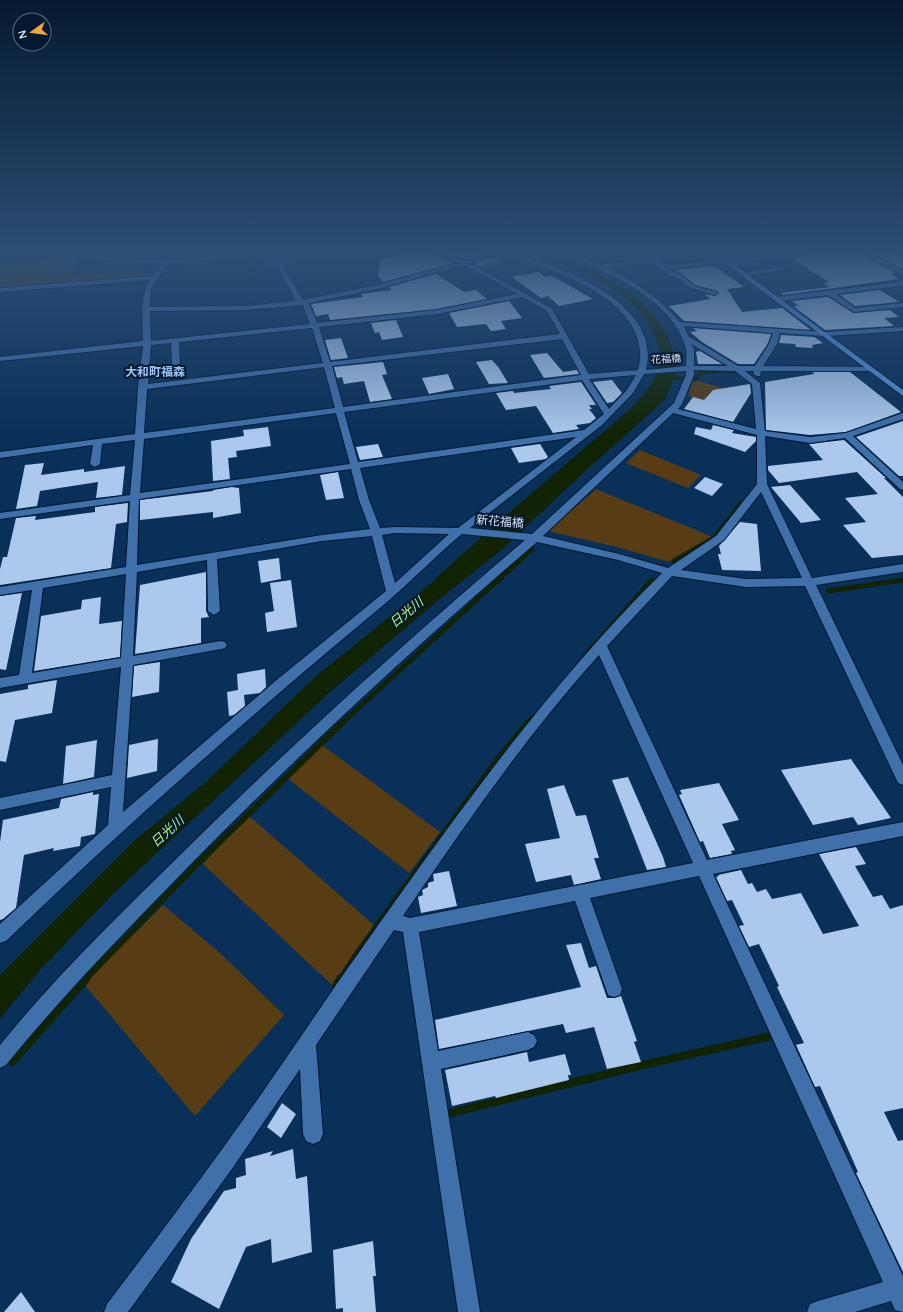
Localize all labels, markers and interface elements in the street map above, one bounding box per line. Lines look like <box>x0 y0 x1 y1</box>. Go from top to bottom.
north arrow <box>12 12 52 52</box>
text: N <box>15 29 30 40</box>
street label: 花福橋 <box>651 352 681 366</box>
district label: 大和町福森 <box>125 364 185 379</box>
street label: 新花福橋 <box>475 511 525 531</box>
water label: 日光川 <box>386 592 428 631</box>
water label: 日光川 <box>147 811 188 850</box>

